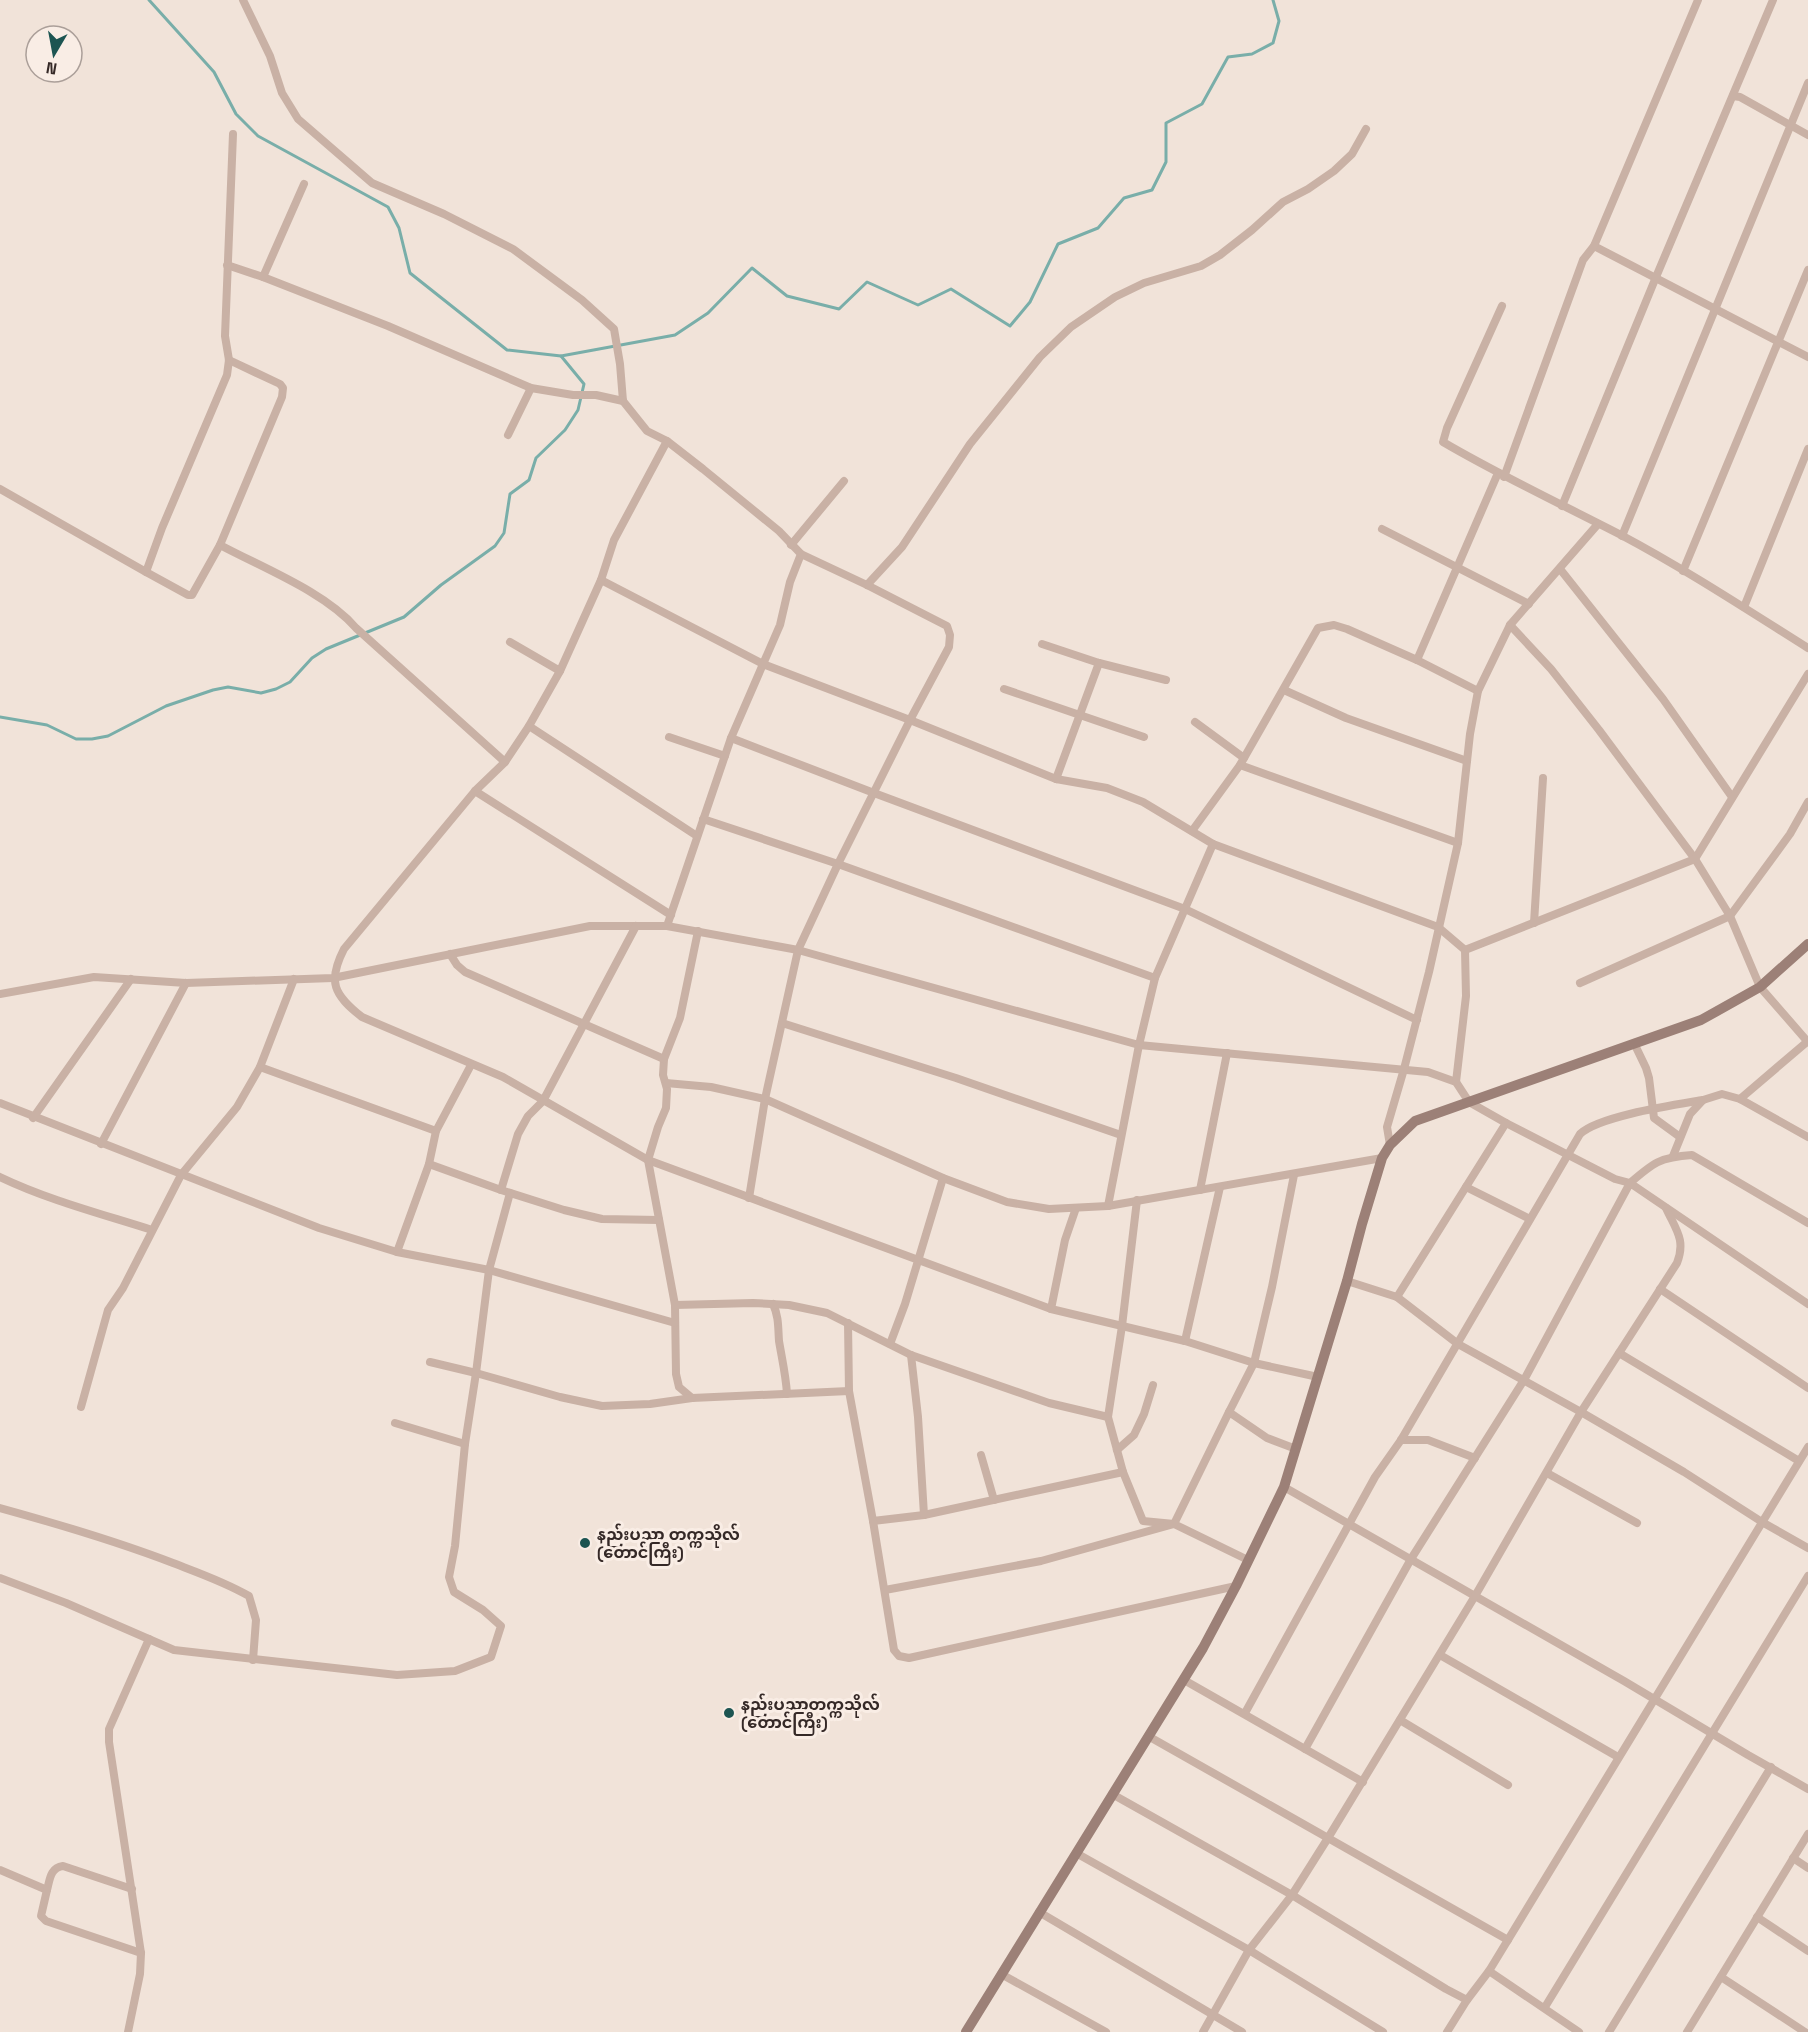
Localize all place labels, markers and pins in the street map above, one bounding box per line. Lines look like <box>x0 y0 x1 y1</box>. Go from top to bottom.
place label: နည်းပညာ တက္ကသိုလ် (တောင်ကြီး) <box>597 1523 740 1566</box>
marker: နည်းပညာ တက္ကသိုလ် (တောင်ကြီး) <box>578 1536 592 1550</box>
place label: နည်းပညာတက္ကသိုလ် (တောင်ကြီး) <box>741 1693 880 1736</box>
marker: နည်းပညာတက္ကသိုလ် (တောင်ကြီး) <box>722 1706 736 1720</box>

